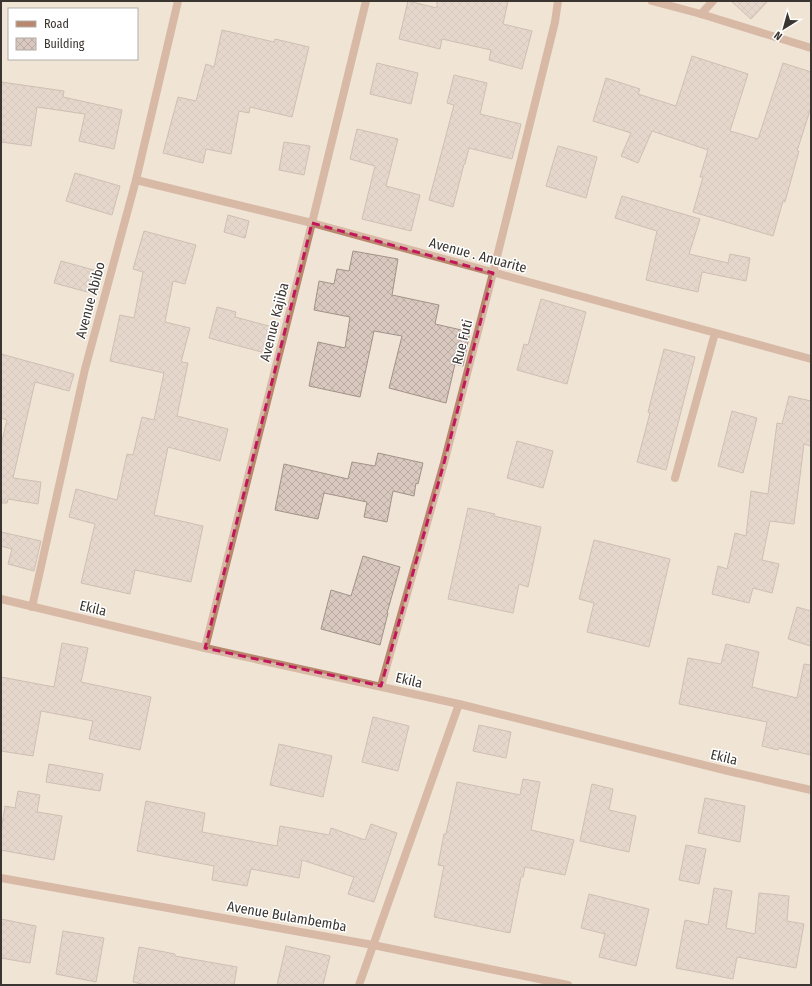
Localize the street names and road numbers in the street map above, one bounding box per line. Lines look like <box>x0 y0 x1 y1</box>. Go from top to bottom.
street label: Avenue . Anuarite <box>427 234 529 277</box>
street label: Avenue Abibo <box>72 260 109 340</box>
street label: Avenue Kajiba <box>256 281 293 363</box>
street label: Rue Futi <box>449 318 476 367</box>
street label: Ekila <box>78 597 108 620</box>
street label: Ekila <box>394 669 424 692</box>
street label: Ekila <box>709 746 739 769</box>
street label: Avenue Bulambemba <box>226 898 348 935</box>

